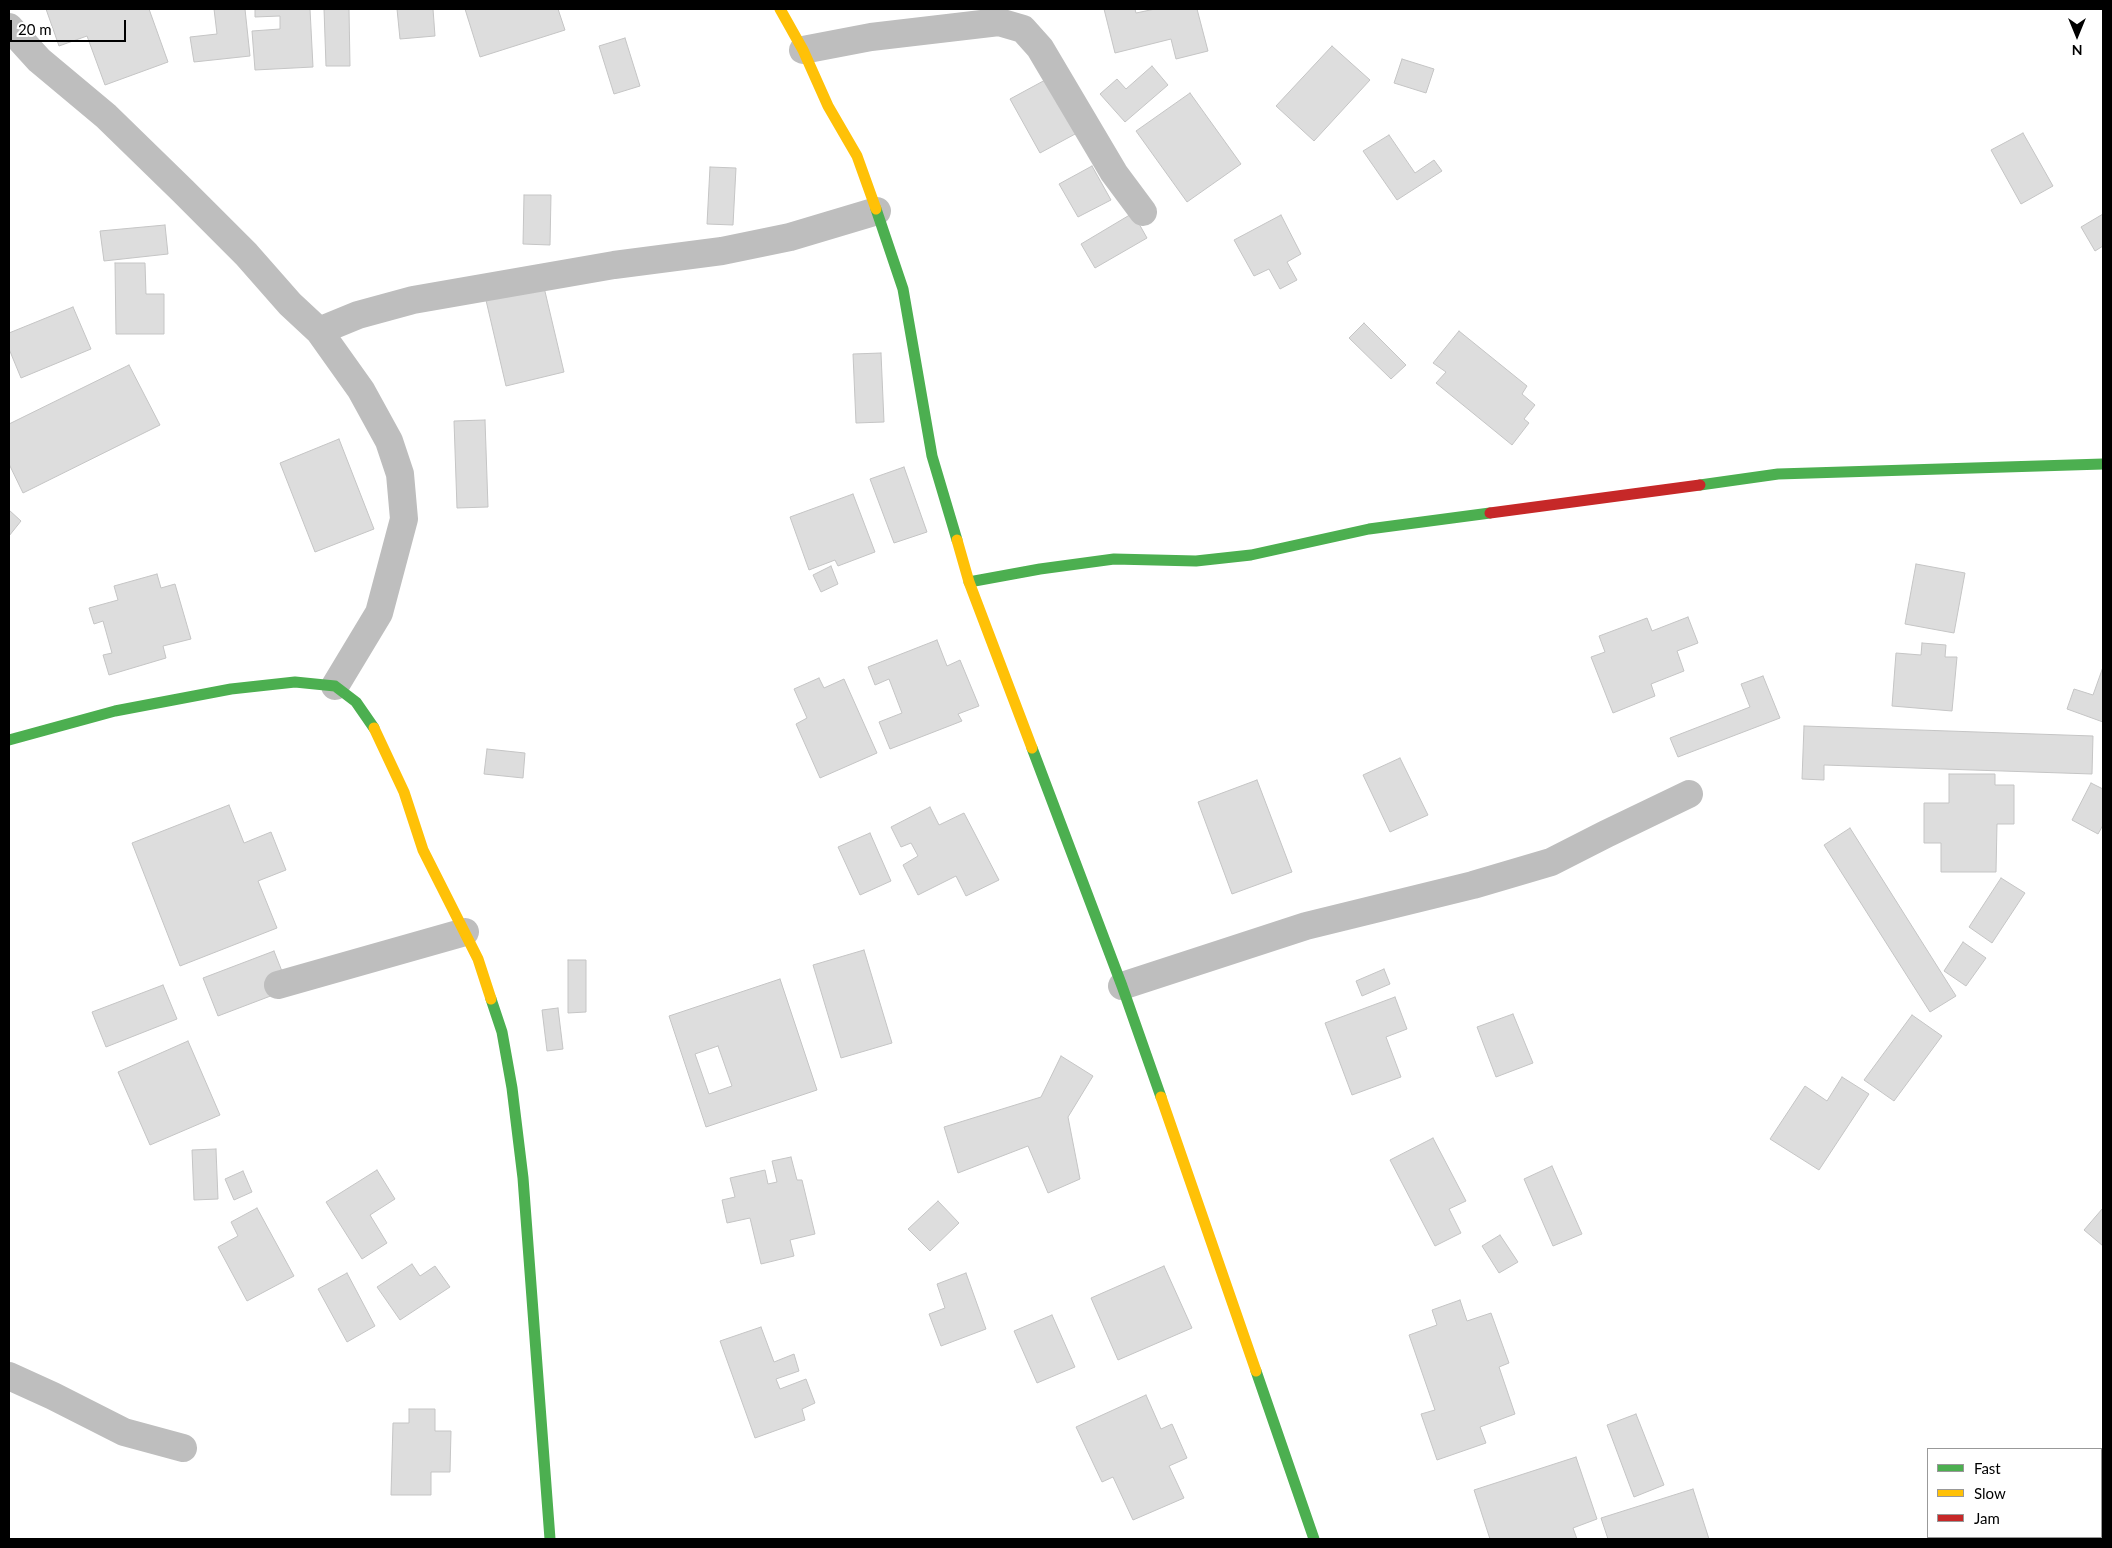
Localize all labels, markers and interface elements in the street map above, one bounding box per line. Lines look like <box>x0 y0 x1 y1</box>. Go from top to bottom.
scale bar <box>12 10 129 42</box>
north arrow <box>2052 10 2102 60</box>
text: 20 m <box>18 20 52 38</box>
text: N <box>2072 42 2082 59</box>
legend <box>1927 1448 2102 1538</box>
text: Fast <box>1974 1459 2001 1477</box>
text: Slow <box>1974 1484 2006 1502</box>
text: Jam <box>1974 1509 2000 1527</box>

